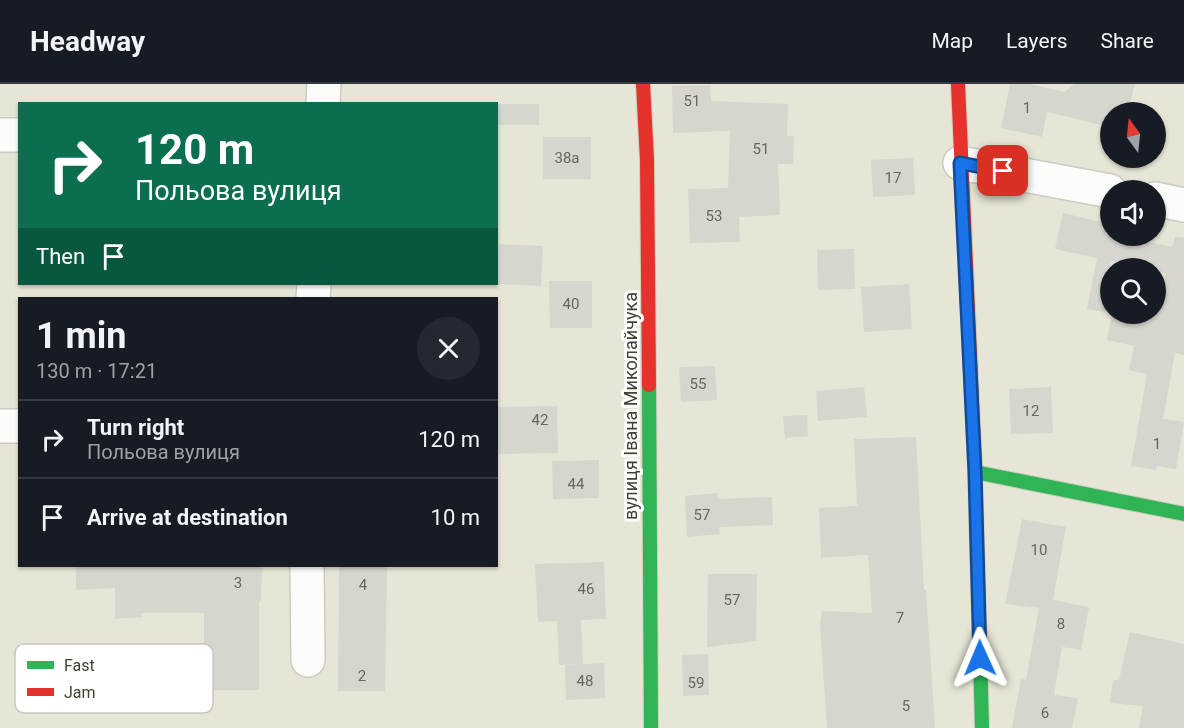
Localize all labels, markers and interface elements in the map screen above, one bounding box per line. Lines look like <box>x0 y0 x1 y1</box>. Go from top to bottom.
text: Headway <box>30 25 145 58</box>
text: Map <box>931 29 973 53</box>
text: Layers <box>1006 29 1067 53</box>
text: Share <box>1100 29 1154 53</box>
house number: 51 <box>684 92 700 110</box>
house number: 1 <box>1023 99 1031 117</box>
north arrow <box>1100 102 1166 168</box>
map controls <box>1100 102 1166 324</box>
text: 120 m <box>135 125 254 174</box>
icon: right <box>36 126 114 204</box>
house number: 51 <box>753 140 769 158</box>
pin <box>977 145 1028 196</box>
house number: 38а <box>554 149 580 167</box>
icon: arrive <box>986 154 1019 187</box>
house number: 17 <box>885 169 901 187</box>
text: Польова вулиця <box>135 175 342 207</box>
button: sound <box>1100 180 1166 246</box>
house number: 53 <box>706 207 722 225</box>
icon: arrive <box>97 240 130 273</box>
text: Then <box>36 244 85 269</box>
button: search <box>1100 258 1166 324</box>
street label: вулиця Івана Миколайчука <box>620 292 641 520</box>
house number: 40 <box>563 295 579 313</box>
text: 1 min <box>36 315 127 357</box>
button: close <box>417 317 480 380</box>
text: 130 m · 17:21 <box>36 359 157 383</box>
house number: 55 <box>690 375 706 393</box>
house number: 12 <box>1023 402 1039 420</box>
house number: 42 <box>532 411 548 429</box>
text: Turn right <box>87 415 184 440</box>
icon: right <box>36 423 69 456</box>
text: 120 m <box>418 427 480 452</box>
house number: 1 <box>1153 435 1161 453</box>
text: Польова вулиця <box>87 440 240 464</box>
house number: 44 <box>568 475 585 493</box>
icon: arrive <box>36 501 69 534</box>
text: Arrive at destination <box>87 505 288 530</box>
text: 10 m <box>431 505 480 530</box>
house number: 57 <box>694 506 710 524</box>
house number: 10 <box>1031 541 1047 559</box>
house number: 3 <box>234 574 242 592</box>
house number: 4 <box>359 576 368 594</box>
house number: 46 <box>578 580 594 598</box>
house number: 57 <box>724 591 740 609</box>
house number: 7 <box>896 609 904 627</box>
house number: 8 <box>1057 615 1065 633</box>
position arrow <box>948 626 1012 690</box>
legend <box>15 644 213 713</box>
text: Fast <box>64 656 95 675</box>
house number: 2 <box>358 667 366 685</box>
house number: 48 <box>577 672 593 690</box>
house number: 59 <box>688 674 704 692</box>
text: Jam <box>64 683 96 702</box>
house number: 5 <box>902 697 910 715</box>
house number: 6 <box>1041 704 1049 722</box>

